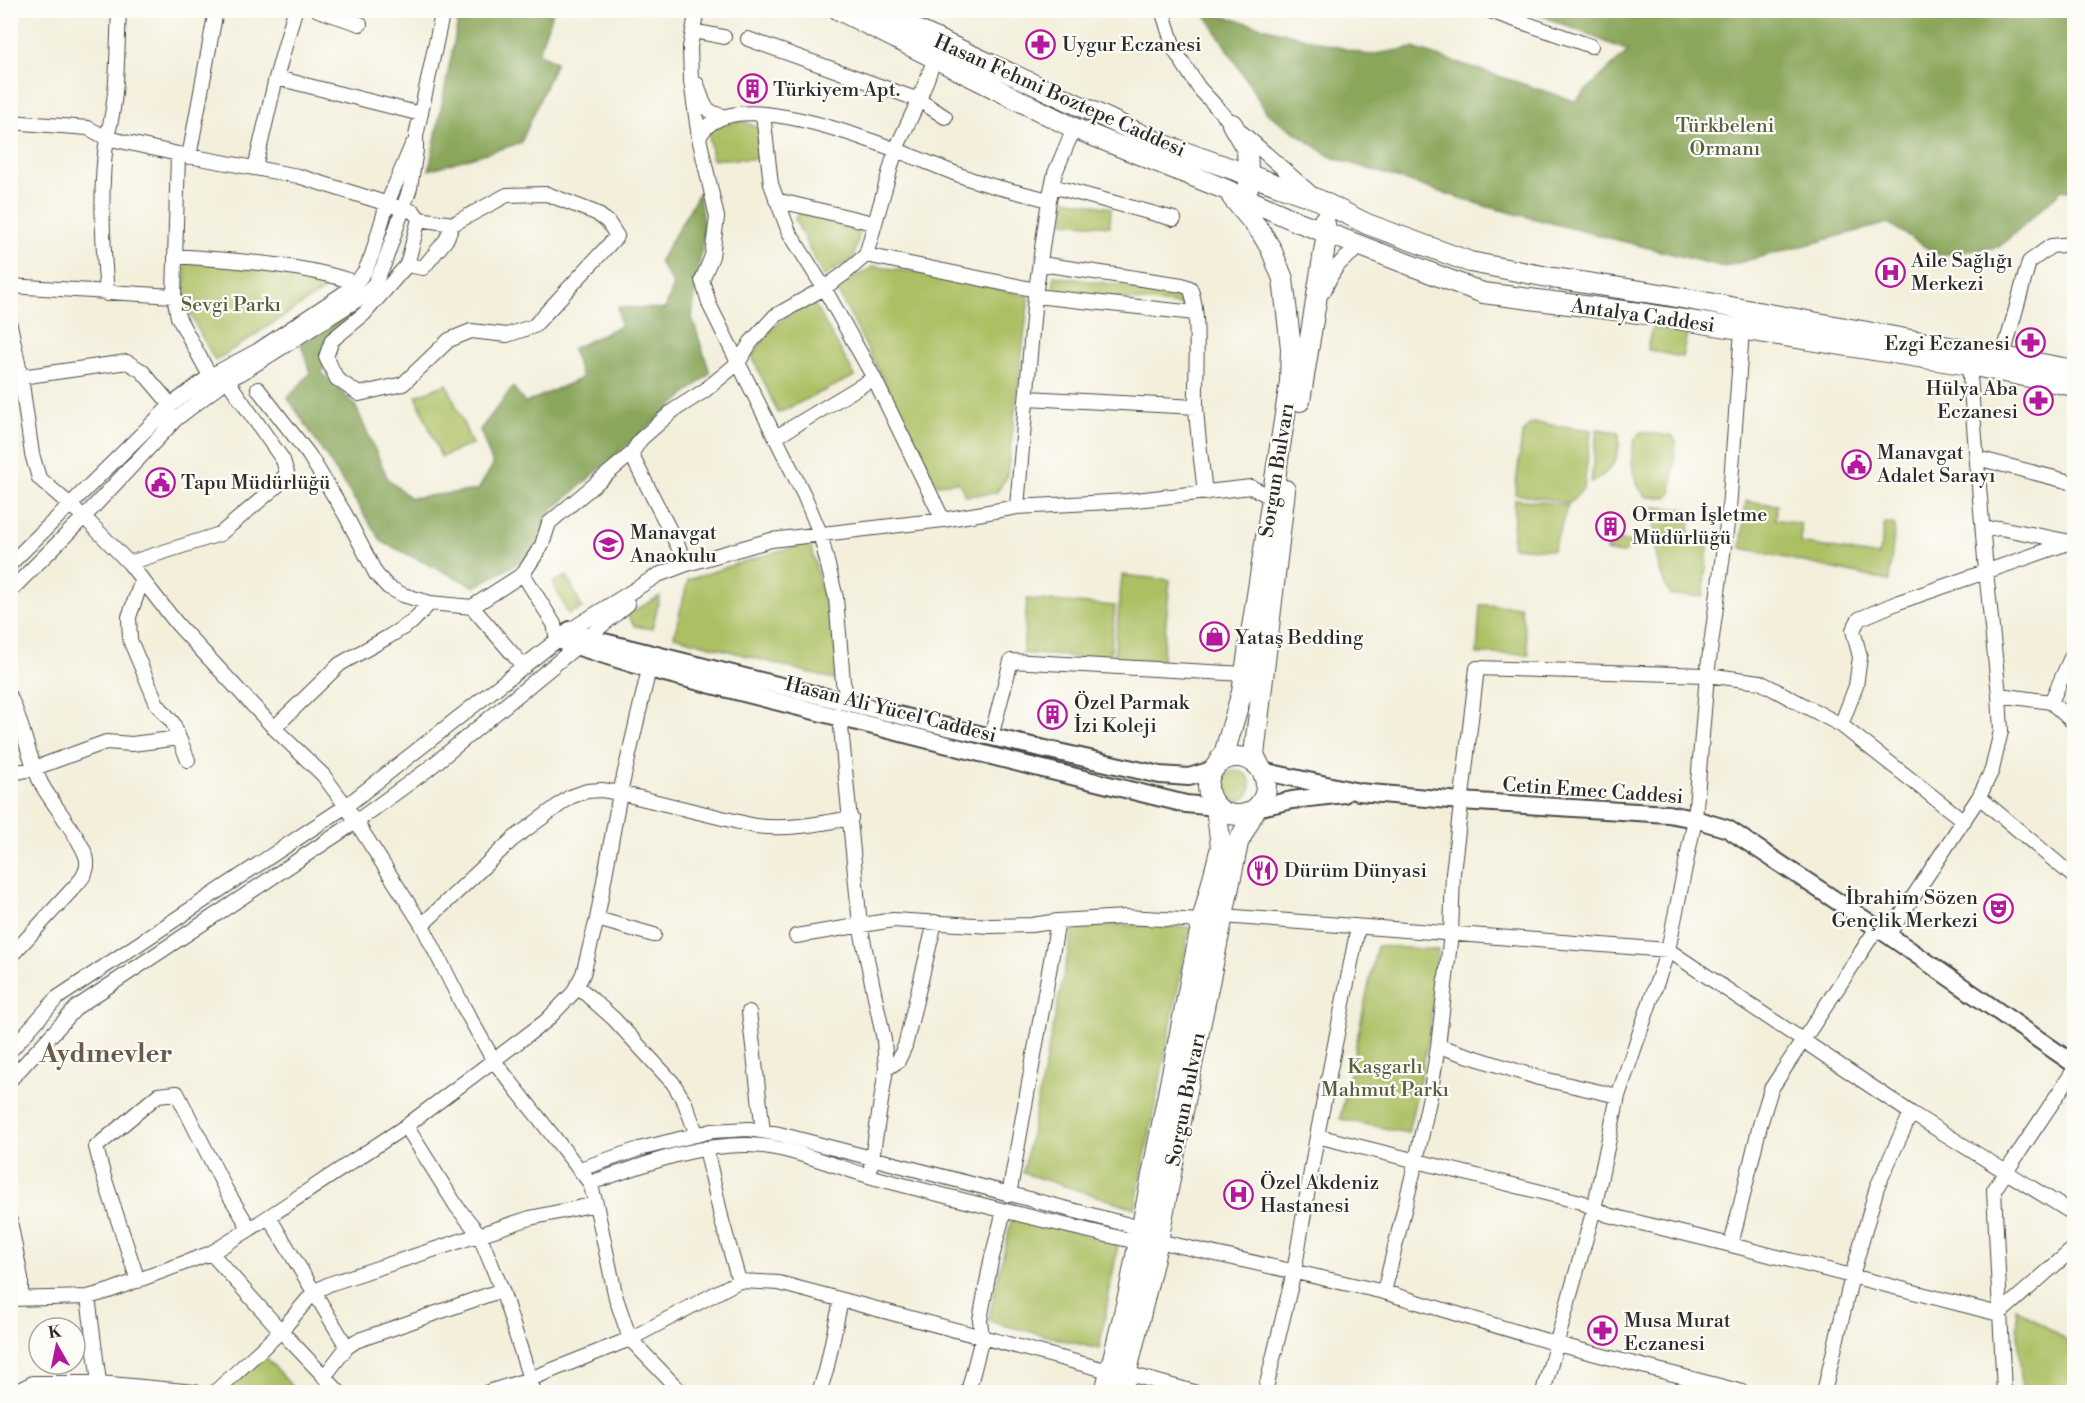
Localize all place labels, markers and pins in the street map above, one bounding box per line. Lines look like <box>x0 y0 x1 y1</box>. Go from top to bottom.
pharmacy icon: Uygur Eczanesi <box>1025 28 1057 60</box>
place label: Uygur Eczanesi <box>1062 33 1202 58</box>
building icon: Türkiyem Apt. <box>736 73 768 105</box>
place label: Türkiyem Apt. <box>773 78 900 103</box>
place label: Aile Sağlığı Merkezi <box>1910 249 2013 297</box>
hospital icon: Aile Sağlığı Merkezi <box>1874 256 1906 288</box>
pharmacy icon: Ezgi Eczanesi <box>2015 327 2047 359</box>
place label: Ezgi Eczanesi <box>1884 332 2010 357</box>
place label: Hülya Aba Eczanesi <box>1926 377 2019 425</box>
pharmacy icon: Hülya Aba Eczanesi <box>2023 384 2055 416</box>
place label: Manavgat Adalet Sarayı <box>1876 441 1996 489</box>
public building icon: Manavgat Adalet Sarayı <box>1840 448 1872 480</box>
public building icon: Tapu Müdürlüğü <box>144 466 176 498</box>
place label: Tapu Müdürlüğü <box>181 471 331 496</box>
place label: Orman İşletme Müdürlüğü <box>1632 502 1767 551</box>
building icon: Orman İşletme Müdürlüğü <box>1595 510 1627 542</box>
place label: Manavgat Anaokulu <box>629 521 717 569</box>
school or university icon: Manavgat Anaokulu <box>593 528 625 560</box>
shop icon: Yataş Bedding <box>1198 621 1230 653</box>
place label: Yataş Bedding <box>1234 626 1364 651</box>
place label: Özel Parmak İzi Koleji <box>1074 690 1191 739</box>
building icon: Özel Parmak İzi Koleji <box>1037 698 1069 730</box>
restaurant icon: Dürüm Dünyasi <box>1247 854 1279 886</box>
place label: Dürüm Dünyasi <box>1284 859 1427 884</box>
place label: İbrahim Sözen Gençlik Merkezi <box>1831 885 1978 934</box>
theatre icon: İbrahim Sözen Gençlik Merkezi <box>1983 892 2015 924</box>
place label: Özel Akdeniz Hastanesi <box>1260 1170 1379 1219</box>
hospital icon: Özel Akdeniz Hastanesi <box>1223 1178 1255 1210</box>
place label: Musa Murat Eczanesi <box>1624 1309 1731 1357</box>
pharmacy icon: Musa Murat Eczanesi <box>1587 1315 1619 1347</box>

